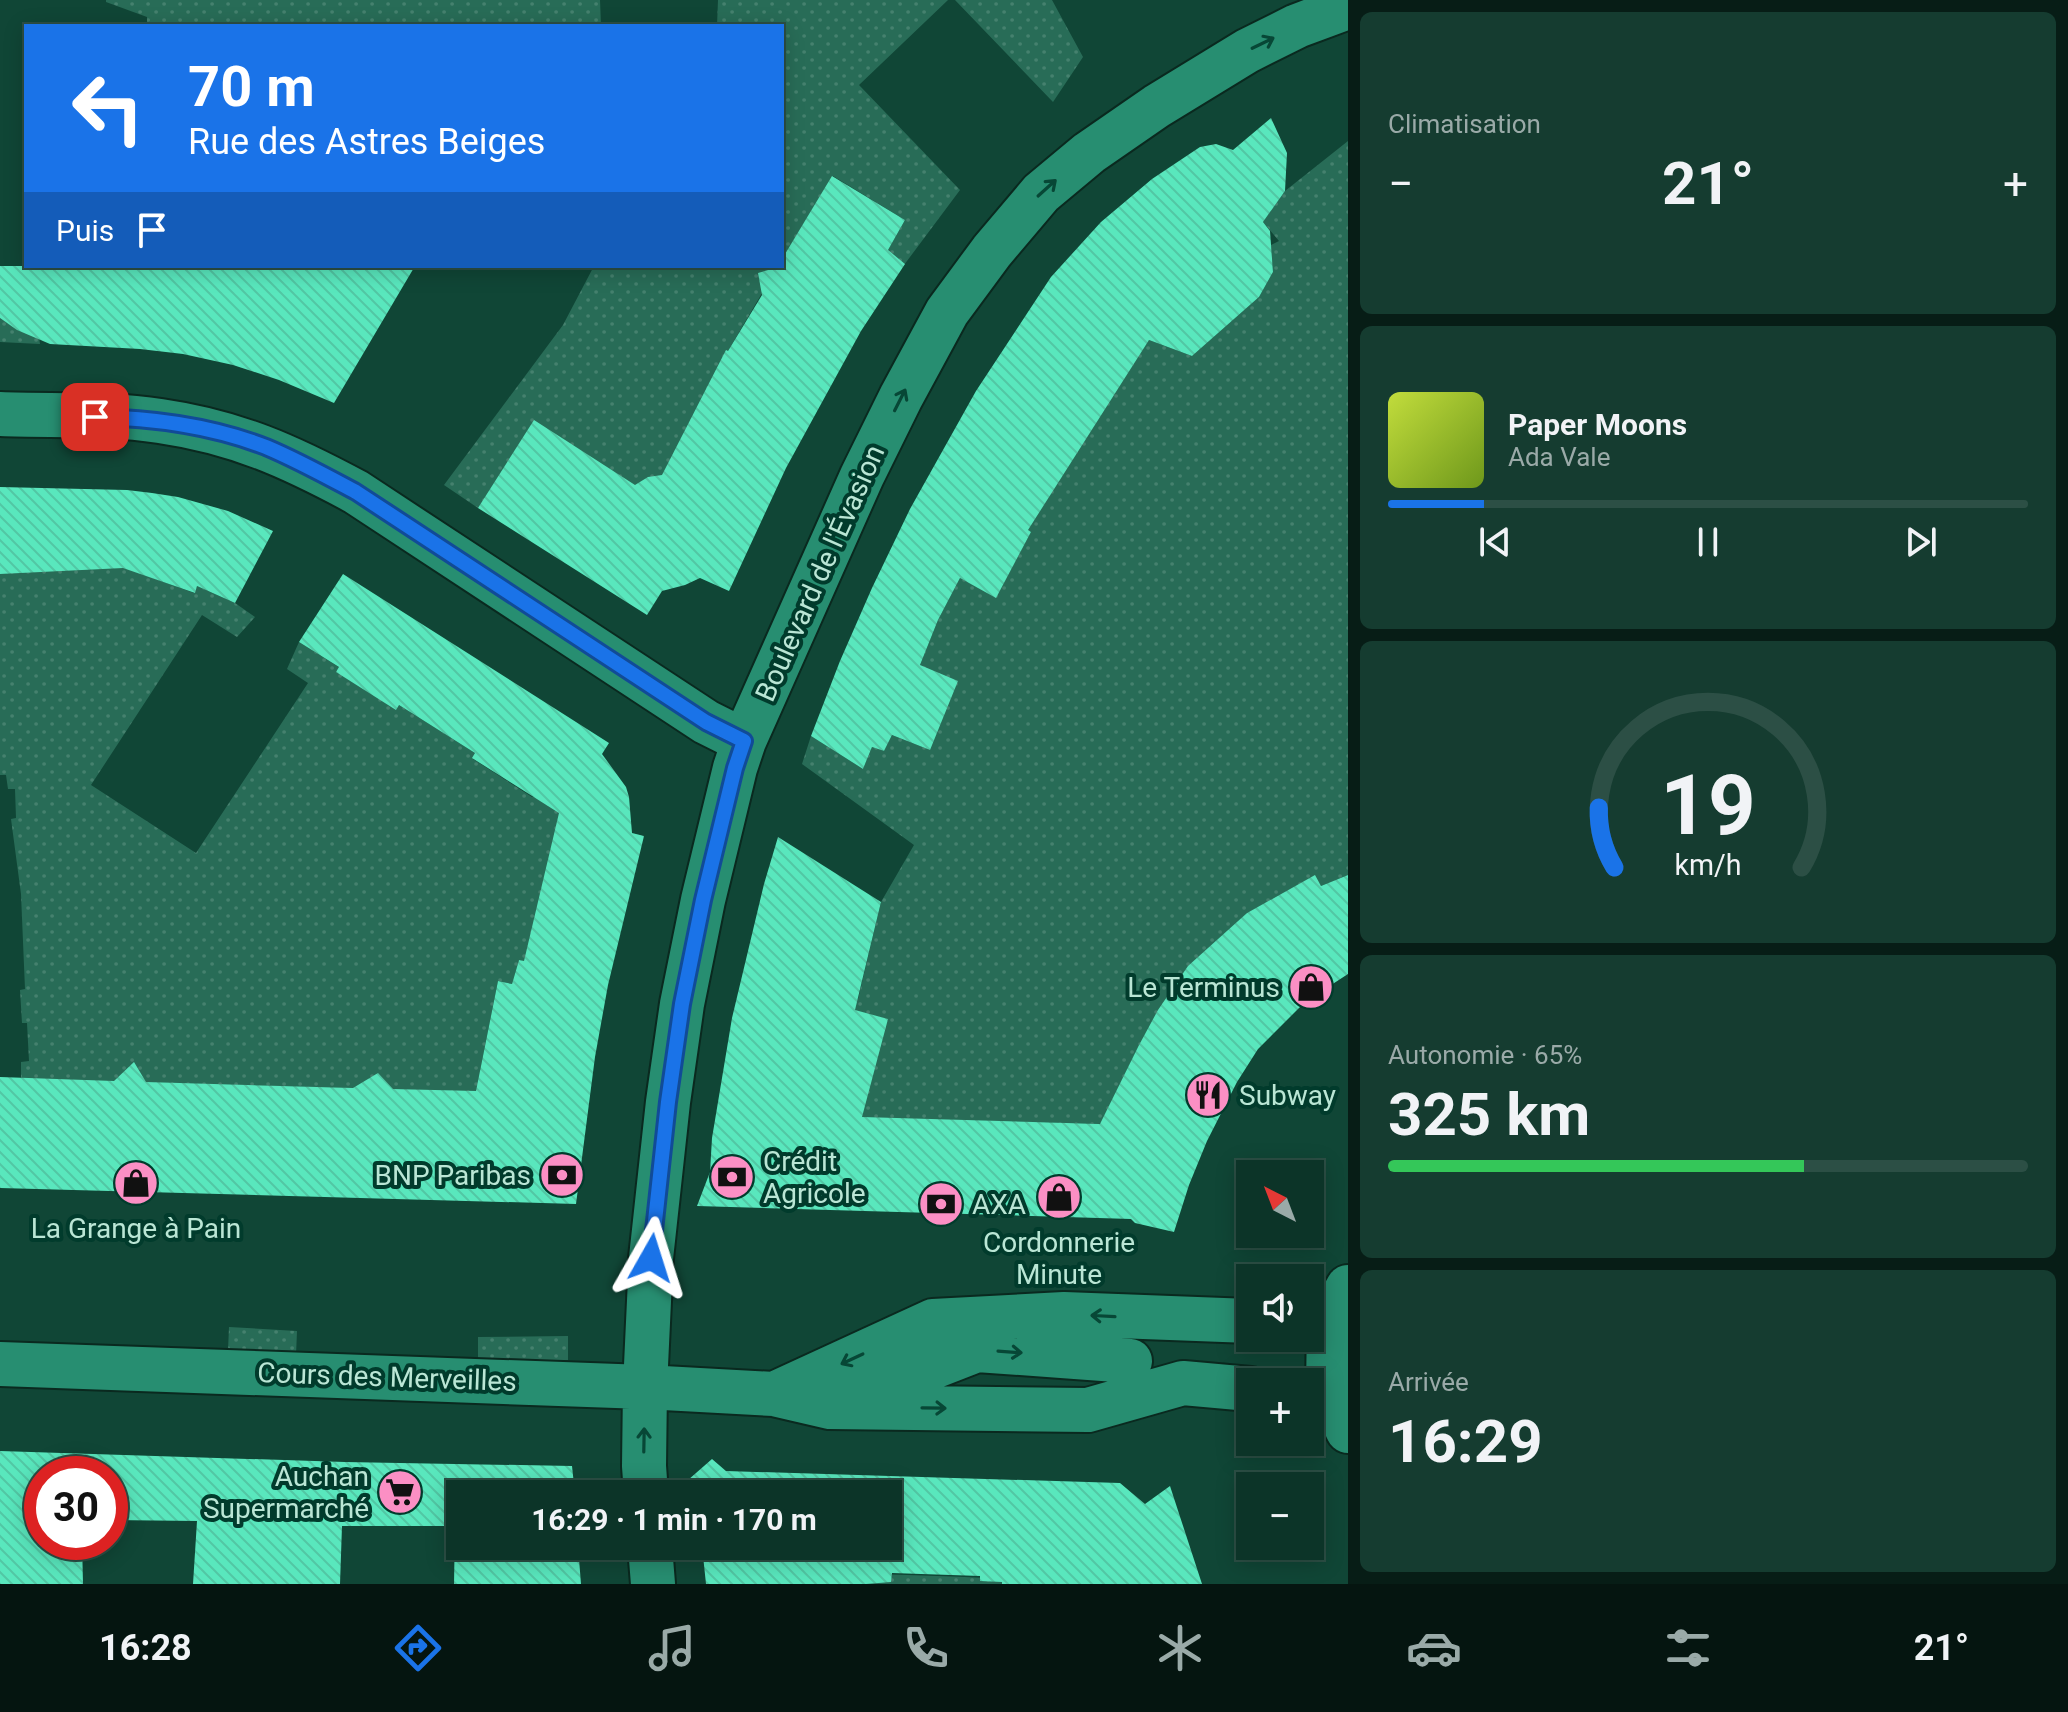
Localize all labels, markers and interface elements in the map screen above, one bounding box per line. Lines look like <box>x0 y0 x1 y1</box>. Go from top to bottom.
one-way arrow <box>1250 35 1274 50</box>
text: 70 m <box>188 54 315 120</box>
icon: left <box>56 56 160 160</box>
text: Climatisation <box>1388 109 1541 139</box>
text: Rue des Astres Beiges <box>188 121 545 163</box>
text: 21° <box>1662 148 1754 219</box>
text: − <box>1388 158 1413 210</box>
text: + <box>2003 158 2028 210</box>
one-way arrow <box>1037 179 1057 197</box>
icon: arrive <box>130 208 174 252</box>
text: Puis <box>56 213 114 248</box>
pin <box>61 383 129 451</box>
one-way arrow <box>893 389 908 413</box>
icon: arrive <box>73 395 117 439</box>
text: Paper Moons <box>1508 407 1687 442</box>
street label: Boulevard de l'Évasion <box>749 440 891 706</box>
text: Ada Vale <box>1508 442 1610 472</box>
icon: previous <box>1473 520 1517 564</box>
icon: pause <box>1686 520 1730 564</box>
icon: next <box>1899 520 1943 564</box>
text: 19 <box>1660 757 1756 854</box>
text: km/h <box>1674 848 1742 882</box>
shop icon: Le Terminus <box>1287 963 1335 1011</box>
place label: Le Terminus <box>1127 971 1280 1004</box>
text: Autonomie · 65% <box>1388 1040 1582 1070</box>
restaurant icon: Subway <box>1184 1071 1232 1119</box>
place label: Subway <box>1239 1079 1336 1112</box>
text: 325 km <box>1388 1079 1590 1150</box>
place label: Crédit Agricole <box>763 1145 866 1210</box>
bank icon: BNP Paribas <box>538 1151 586 1199</box>
bank icon: Crédit Agricole <box>708 1153 756 1201</box>
shop icon: La Grange à Pain <box>112 1159 160 1207</box>
place label: BNP Paribas <box>375 1159 531 1192</box>
north arrow <box>1236 1160 1324 1248</box>
map controls <box>1236 1160 1324 1560</box>
shop icon: Cordonnerie Minute <box>1035 1173 1083 1221</box>
bank icon: AXA <box>917 1180 965 1228</box>
place label: AXA <box>972 1188 1026 1221</box>
place label: La Grange à Pain <box>31 1212 241 1245</box>
position arrow <box>609 1216 693 1300</box>
place label: Cordonnerie Minute <box>983 1226 1135 1291</box>
button: sound <box>1236 1264 1324 1352</box>
one-way arrow <box>1090 1308 1117 1323</box>
one-way arrow <box>996 1345 1022 1360</box>
one-way arrow <box>840 1352 864 1367</box>
street label: Cours des Merveilles <box>257 1356 517 1398</box>
text: Arrivée <box>1388 1367 1469 1397</box>
button: + <box>1236 1368 1324 1456</box>
one-way arrow <box>920 1400 947 1416</box>
text: 16:29 <box>1388 1406 1543 1477</box>
one-way arrow <box>637 1427 652 1454</box>
speed limit sign: 30 <box>24 1456 128 1560</box>
place label: Auchan Supermarché <box>203 1460 369 1525</box>
supermarket icon: Auchan Supermarché <box>376 1468 424 1516</box>
button: − <box>1236 1472 1324 1560</box>
text: 16:29 · 1 min · 170 m <box>531 1502 817 1537</box>
icon: directions <box>390 1620 446 1676</box>
icon: music <box>644 1620 700 1676</box>
icon: phone <box>898 1620 954 1676</box>
icon: climate <box>1152 1620 1208 1676</box>
icon: car <box>1406 1620 1462 1676</box>
icon: filters <box>1660 1620 1716 1676</box>
text: 16:28 <box>99 1627 192 1669</box>
text: 21° <box>1914 1627 1969 1669</box>

